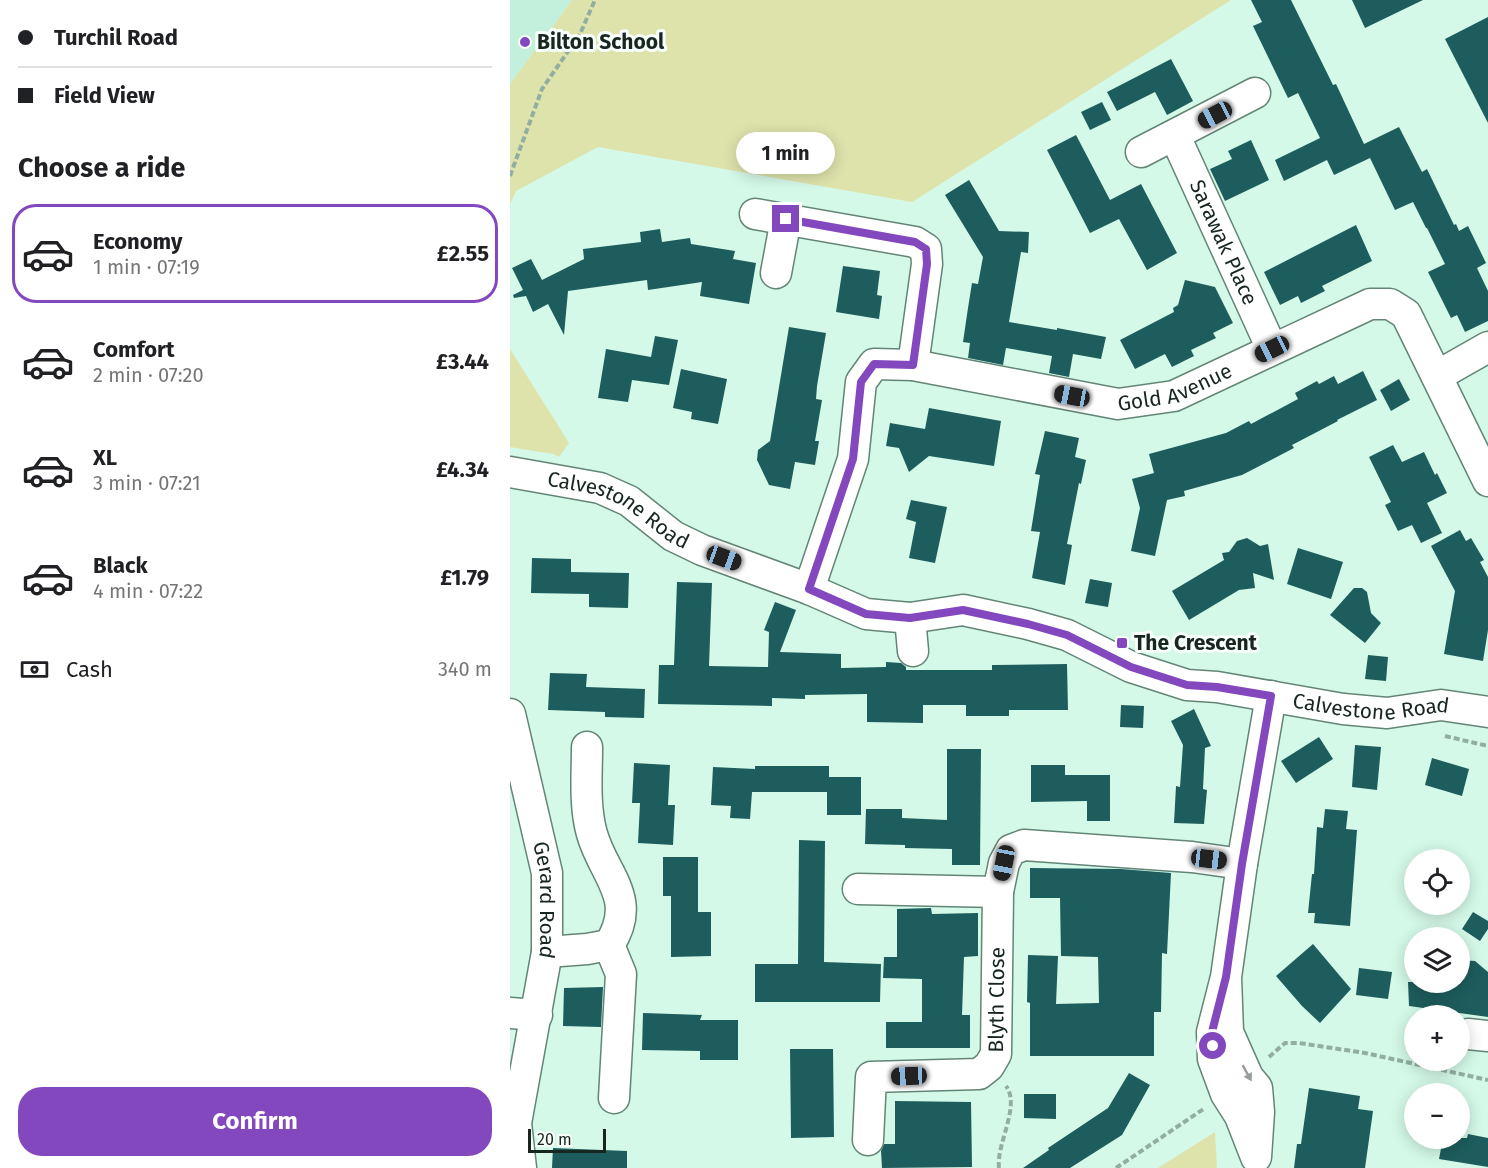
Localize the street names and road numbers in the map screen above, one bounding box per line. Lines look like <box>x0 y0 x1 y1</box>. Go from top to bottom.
street label: Sarawak Place <box>1184 176 1263 309</box>
street label: Gold Avenue <box>1116 358 1236 417</box>
street label: Calvestone Road <box>545 466 693 555</box>
street label: Calvestone Road <box>1291 687 1451 726</box>
street label: Gerard Road <box>527 839 561 961</box>
street label: Blyth Close <box>983 947 1010 1053</box>

